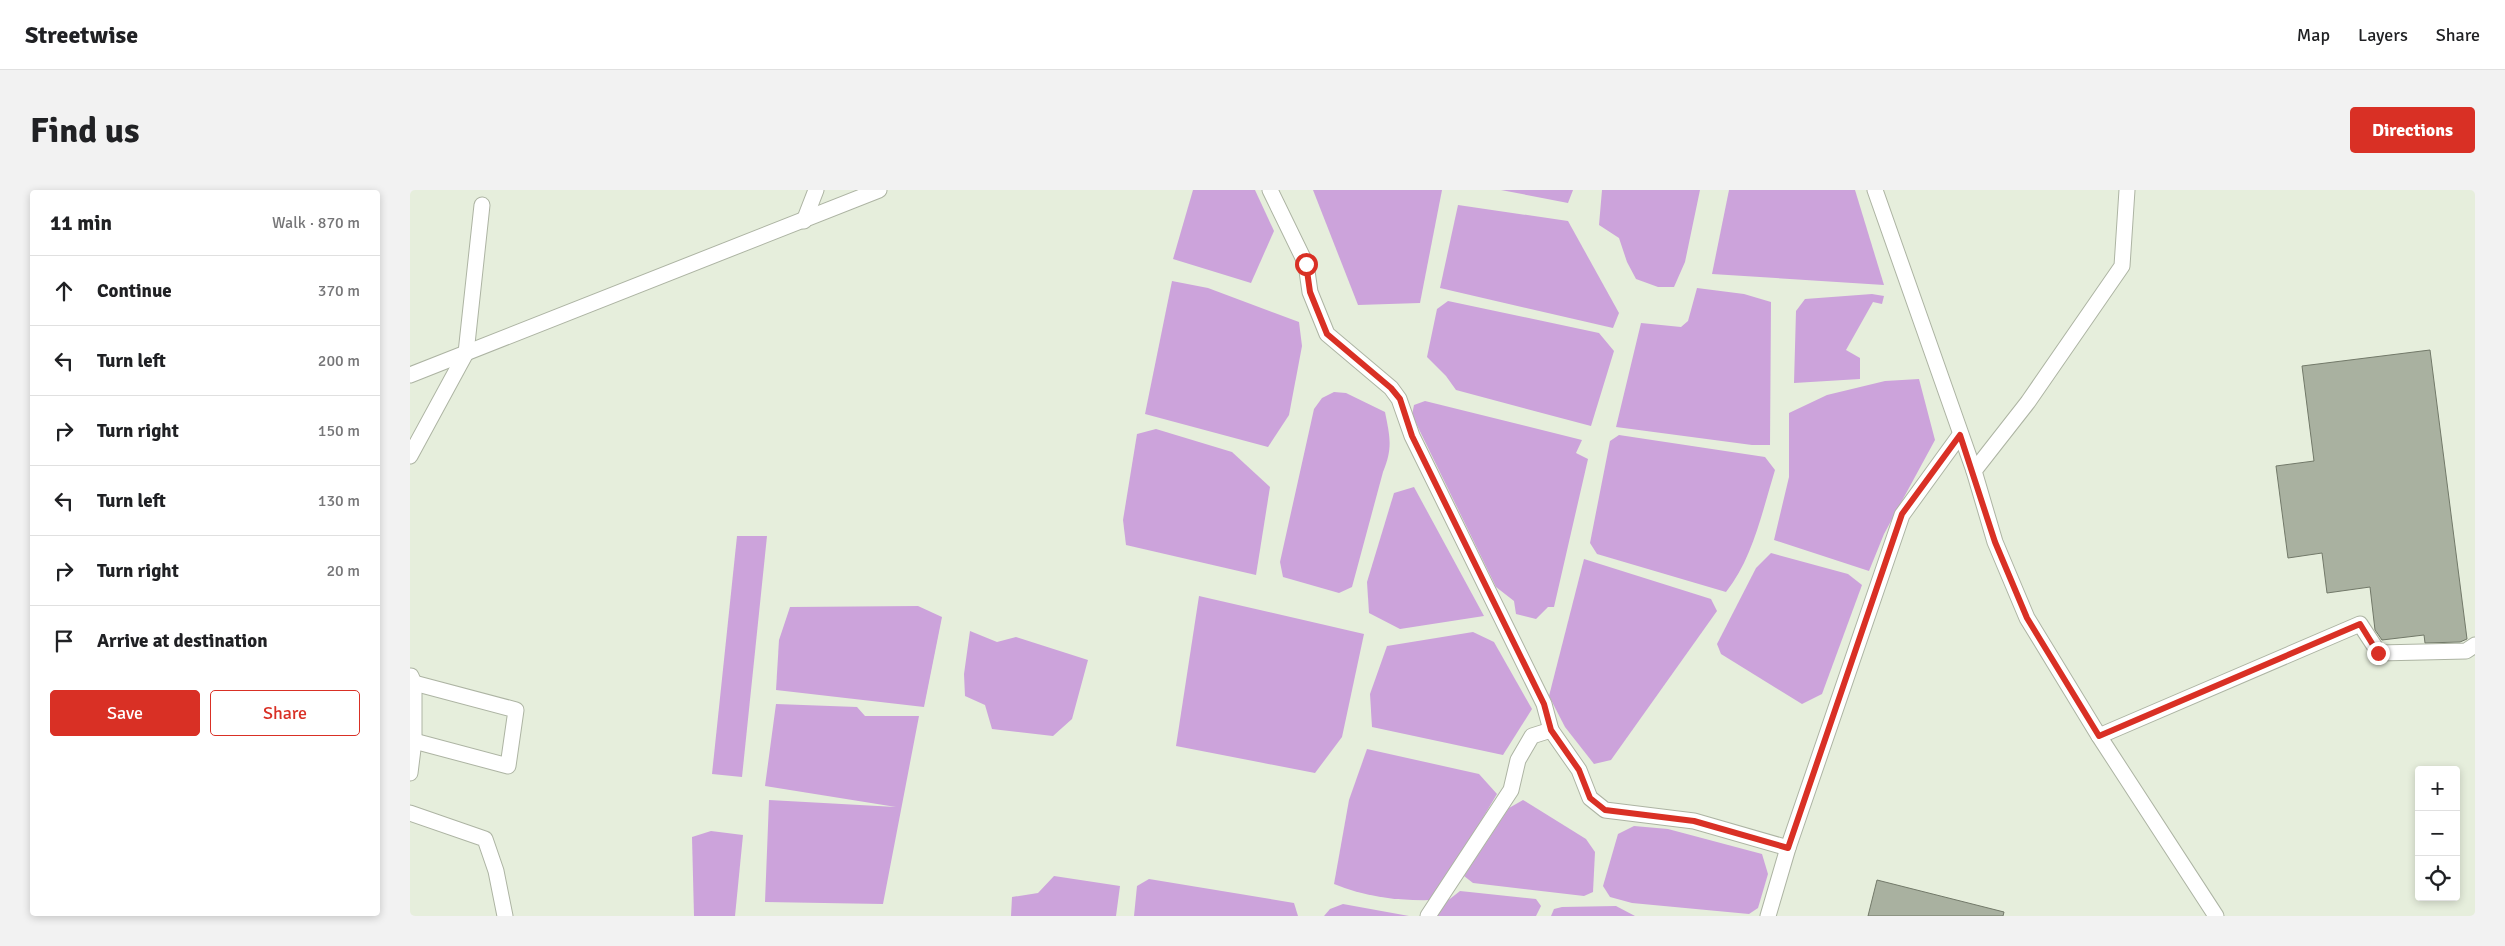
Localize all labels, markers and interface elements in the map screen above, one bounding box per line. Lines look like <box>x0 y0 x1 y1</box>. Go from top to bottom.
text: Streetwise <box>25 20 138 50</box>
text: Map <box>2297 24 2330 46</box>
text: Layers <box>2358 24 2408 46</box>
text: Share <box>2436 24 2480 46</box>
button: Directions <box>2350 107 2475 153</box>
text: Find us <box>30 109 140 152</box>
text: 11 min <box>50 210 112 236</box>
text: Walk · 870 m <box>272 213 360 233</box>
route start <box>1295 253 1318 276</box>
icon: ahead <box>50 277 78 305</box>
text: Continue <box>97 279 172 303</box>
text: 370 m <box>318 281 360 301</box>
icon: left <box>50 347 78 375</box>
text: Turn left <box>97 349 166 373</box>
text: 200 m <box>318 351 360 371</box>
icon: right <box>50 417 78 445</box>
text: Turn right <box>97 419 179 443</box>
text: 150 m <box>318 421 360 441</box>
icon: left <box>50 487 78 515</box>
text: Turn left <box>97 489 166 513</box>
text: 130 m <box>318 491 360 511</box>
icon: right <box>50 557 78 585</box>
text: Turn right <box>97 559 179 583</box>
text: 20 m <box>326 561 360 581</box>
icon: arrive <box>50 627 78 655</box>
text: Arrive at destination <box>97 629 268 653</box>
route end <box>2367 642 2390 665</box>
button: Save <box>50 690 200 736</box>
button: Share <box>210 690 360 736</box>
map controls <box>2415 766 2460 901</box>
button: + <box>2415 766 2460 811</box>
button: − <box>2415 811 2460 856</box>
button: locate <box>2415 856 2460 901</box>

